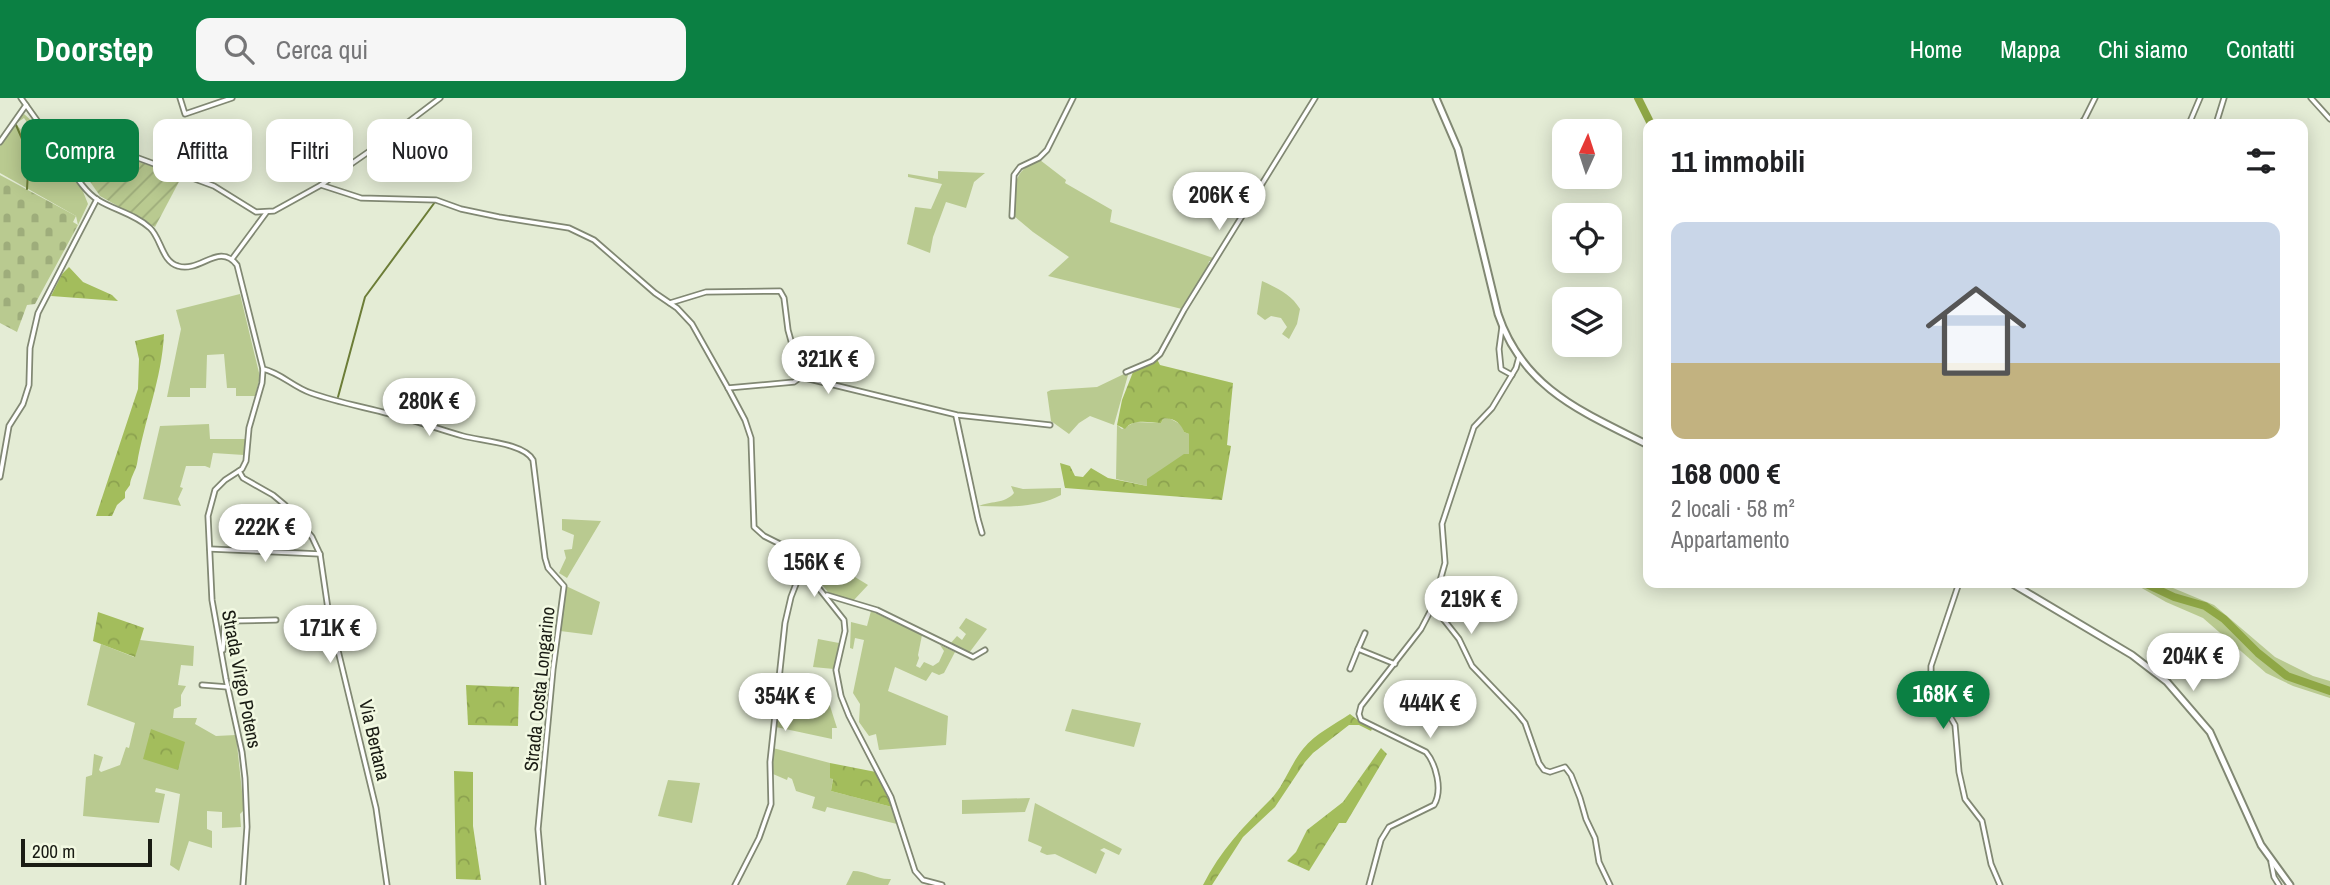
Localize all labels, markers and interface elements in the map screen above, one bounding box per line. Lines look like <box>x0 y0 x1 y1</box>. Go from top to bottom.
search box <box>196 18 686 81</box>
text: Doorstep <box>35 27 154 71</box>
icon: search <box>220 30 258 68</box>
text: Cerca qui <box>276 32 368 67</box>
text: Home <box>1910 33 1962 65</box>
text: Mappa <box>2000 33 2060 65</box>
text: Chi siamo <box>2098 33 2188 65</box>
text: Contatti <box>2226 33 2295 65</box>
chip: Compra <box>21 119 139 182</box>
chip: Affitta <box>153 119 252 182</box>
chip: Filtri <box>266 119 353 182</box>
chip: Nuovo <box>367 119 472 182</box>
north arrow <box>1552 119 1622 189</box>
map controls <box>1552 119 1622 357</box>
text: 11 immobili <box>1671 141 1805 181</box>
icon: filters <box>2242 142 2280 180</box>
pin: 206K € <box>1162 172 1276 232</box>
text: 206K € <box>1189 179 1249 210</box>
button: locate <box>1552 203 1622 273</box>
icon: home <box>1913 268 2039 394</box>
button: layers <box>1552 287 1622 357</box>
pin: 321K € <box>771 336 885 396</box>
text: 321K € <box>798 343 858 374</box>
pin: 280K € <box>372 378 486 438</box>
text: 280K € <box>399 385 459 416</box>
text: 168 000 € <box>1671 453 1780 493</box>
text: 2 locali · 58 m² <box>1671 493 1795 524</box>
pin: 222K € <box>208 504 322 564</box>
text: 222K € <box>235 511 295 542</box>
text: Appartamento <box>1671 524 1789 555</box>
pin: 156K € <box>757 540 871 599</box>
text: 156K € <box>784 546 844 577</box>
pin: 219K € <box>1414 576 1528 636</box>
text: 219K € <box>1441 583 1501 614</box>
street label: Strada Costa Longarino <box>517 605 561 773</box>
pin: 171K € <box>273 606 387 665</box>
street label: Strada Virgo Potens <box>216 608 268 750</box>
text: 171K € <box>300 612 360 643</box>
pin: 204K € <box>2136 634 2250 693</box>
text: 204K € <box>2163 640 2223 671</box>
pin: 168K € <box>1886 672 2000 731</box>
pin: 354K € <box>728 674 842 733</box>
text: 168K € <box>1913 678 1973 709</box>
text: 354K € <box>755 680 815 711</box>
pin: 444K € <box>1373 680 1487 740</box>
text: 444K € <box>1400 687 1460 718</box>
street label: Via Bertana <box>353 697 397 783</box>
scale bar <box>21 836 152 868</box>
text: 200 m <box>32 838 75 864</box>

